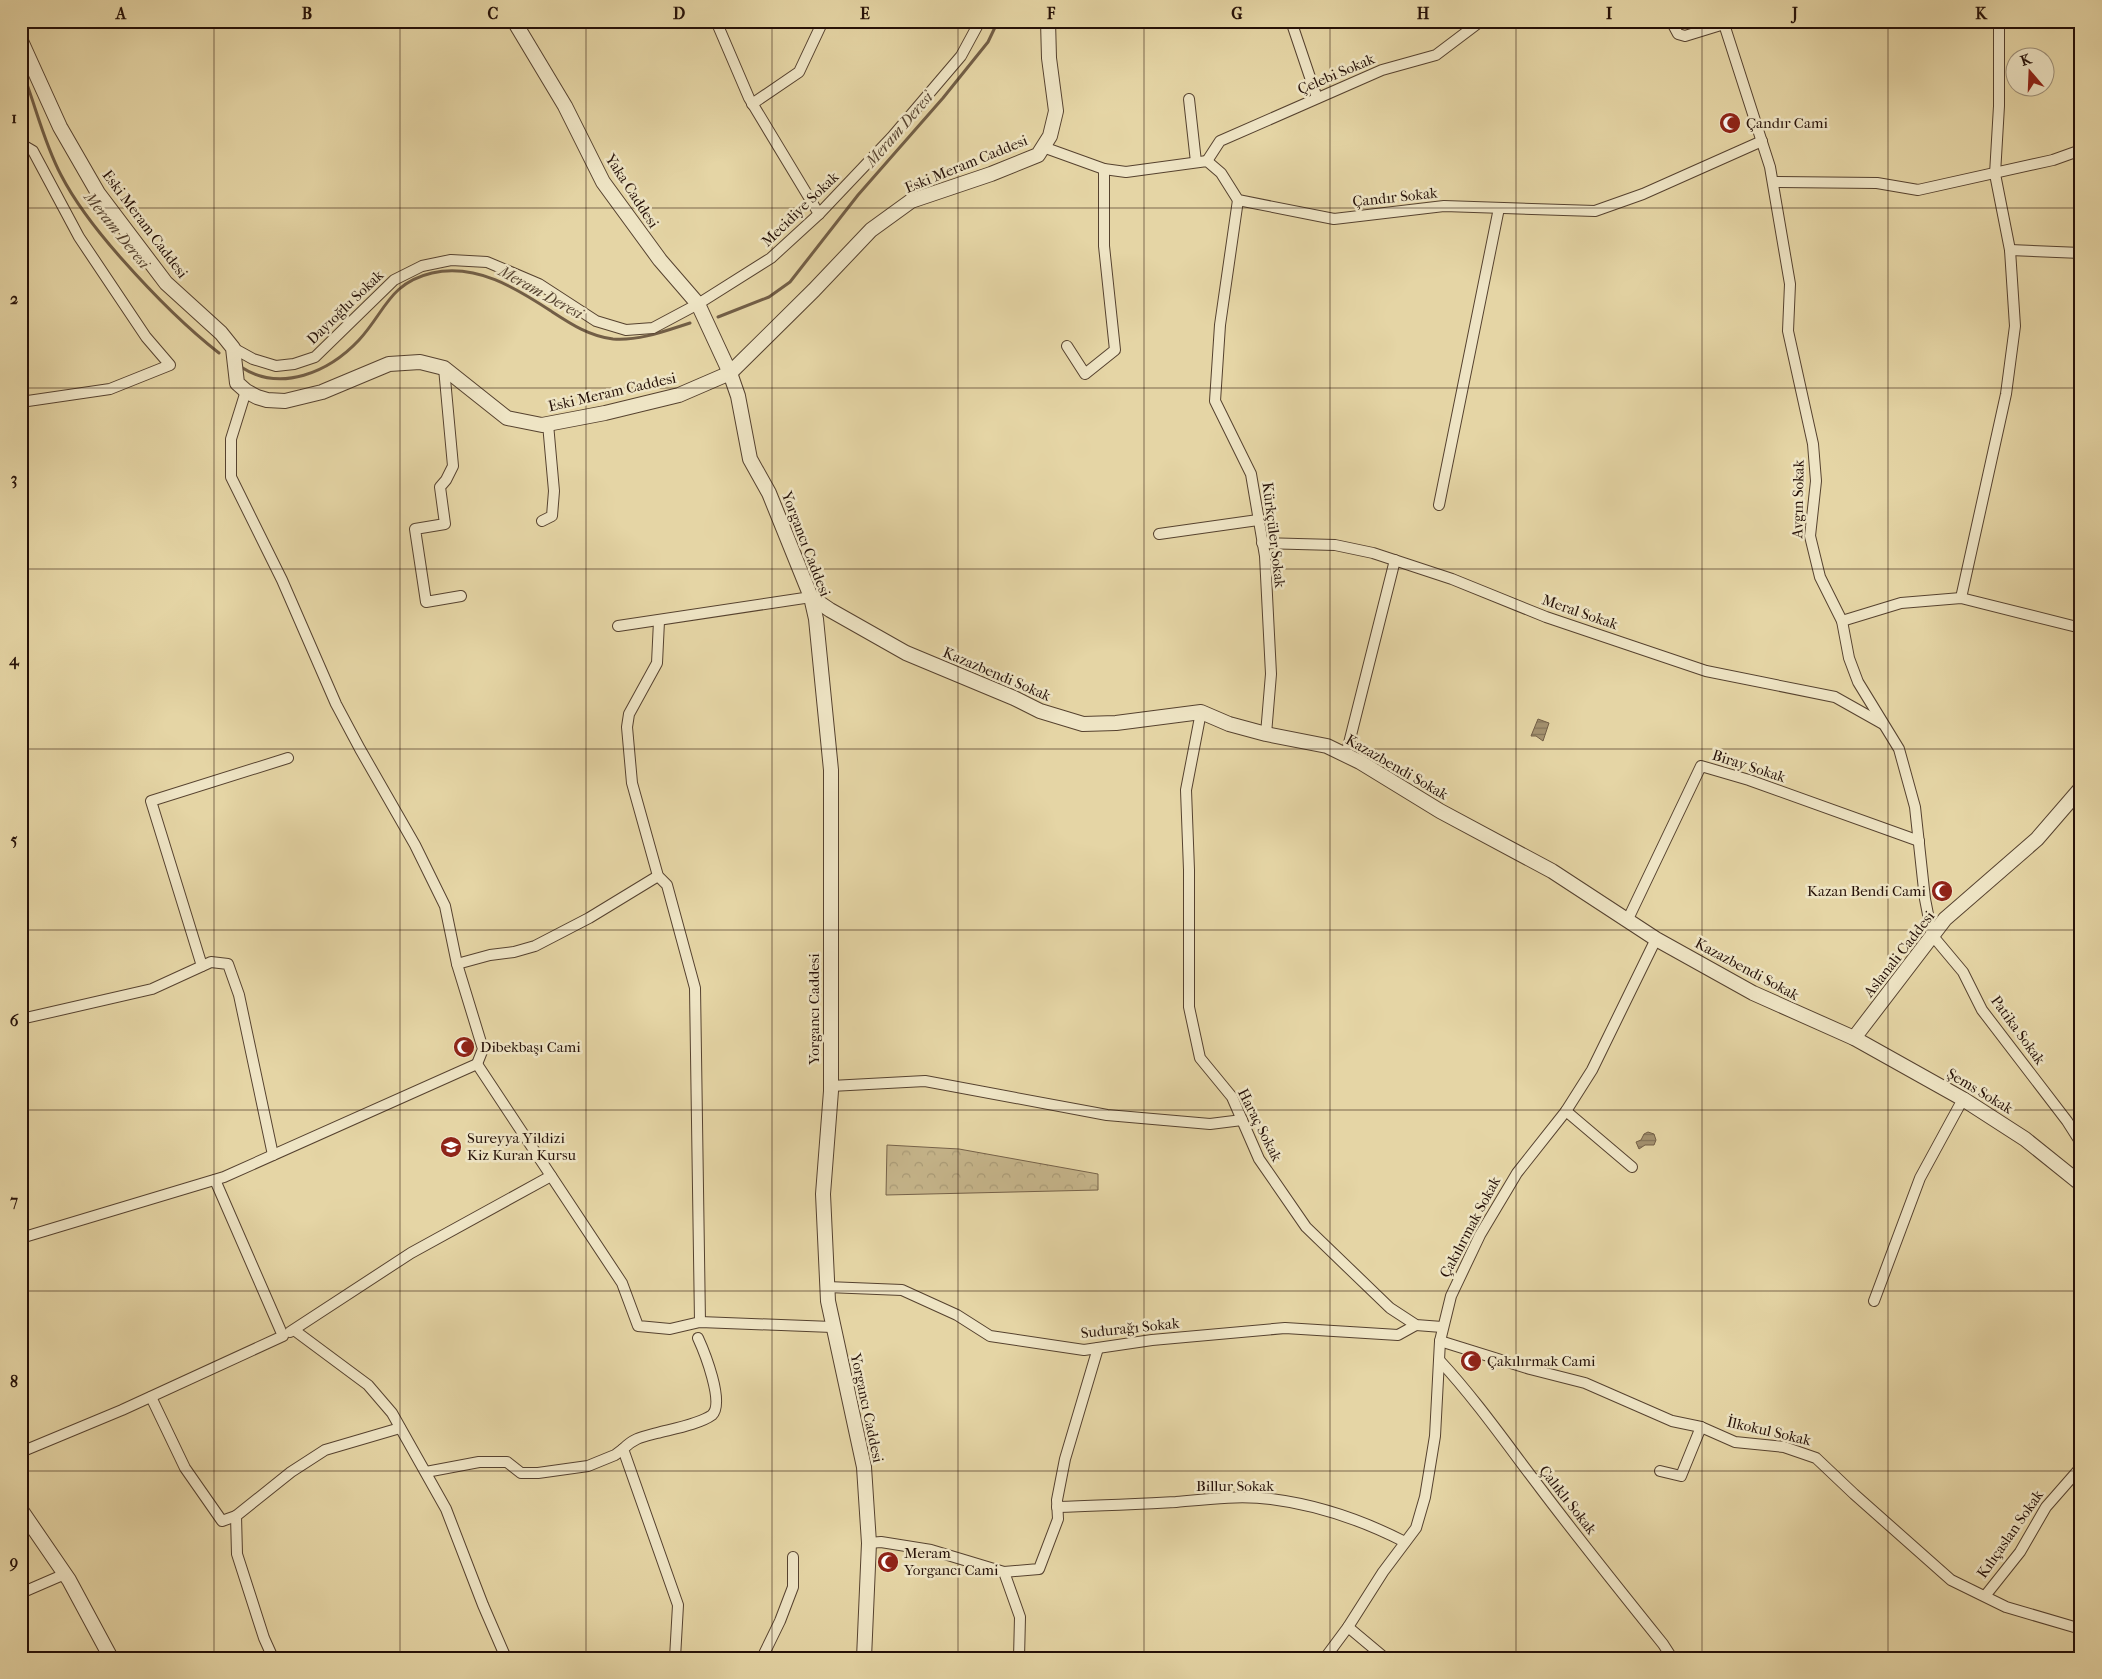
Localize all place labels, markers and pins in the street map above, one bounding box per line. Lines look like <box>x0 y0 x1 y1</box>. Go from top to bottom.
mosque icon: Çandır Cami <box>1718 111 1742 135</box>
place label: Çandır Cami <box>1746 114 1828 132</box>
mosque icon: Kazan Bendi Cami <box>1930 879 1954 903</box>
place label: Kazan Bendi Cami <box>1807 882 1927 900</box>
mosque icon: Dibekbaşı Cami <box>452 1035 476 1059</box>
place label: Dibekbaşı Cami <box>480 1038 581 1056</box>
place label: Sureyya Yildizi Kiz Kuran Kursu <box>467 1129 577 1164</box>
school or university icon: Sureyya Yildizi Kiz Kuran Kursu <box>439 1135 463 1159</box>
mosque icon: Çakılırmak Cami <box>1459 1349 1483 1373</box>
place label: Çakılırmak Cami <box>1487 1352 1596 1370</box>
place label: Meram Yorgancı Cami <box>903 1544 999 1579</box>
mosque icon: Meram Yorgancı Cami <box>876 1550 900 1574</box>

